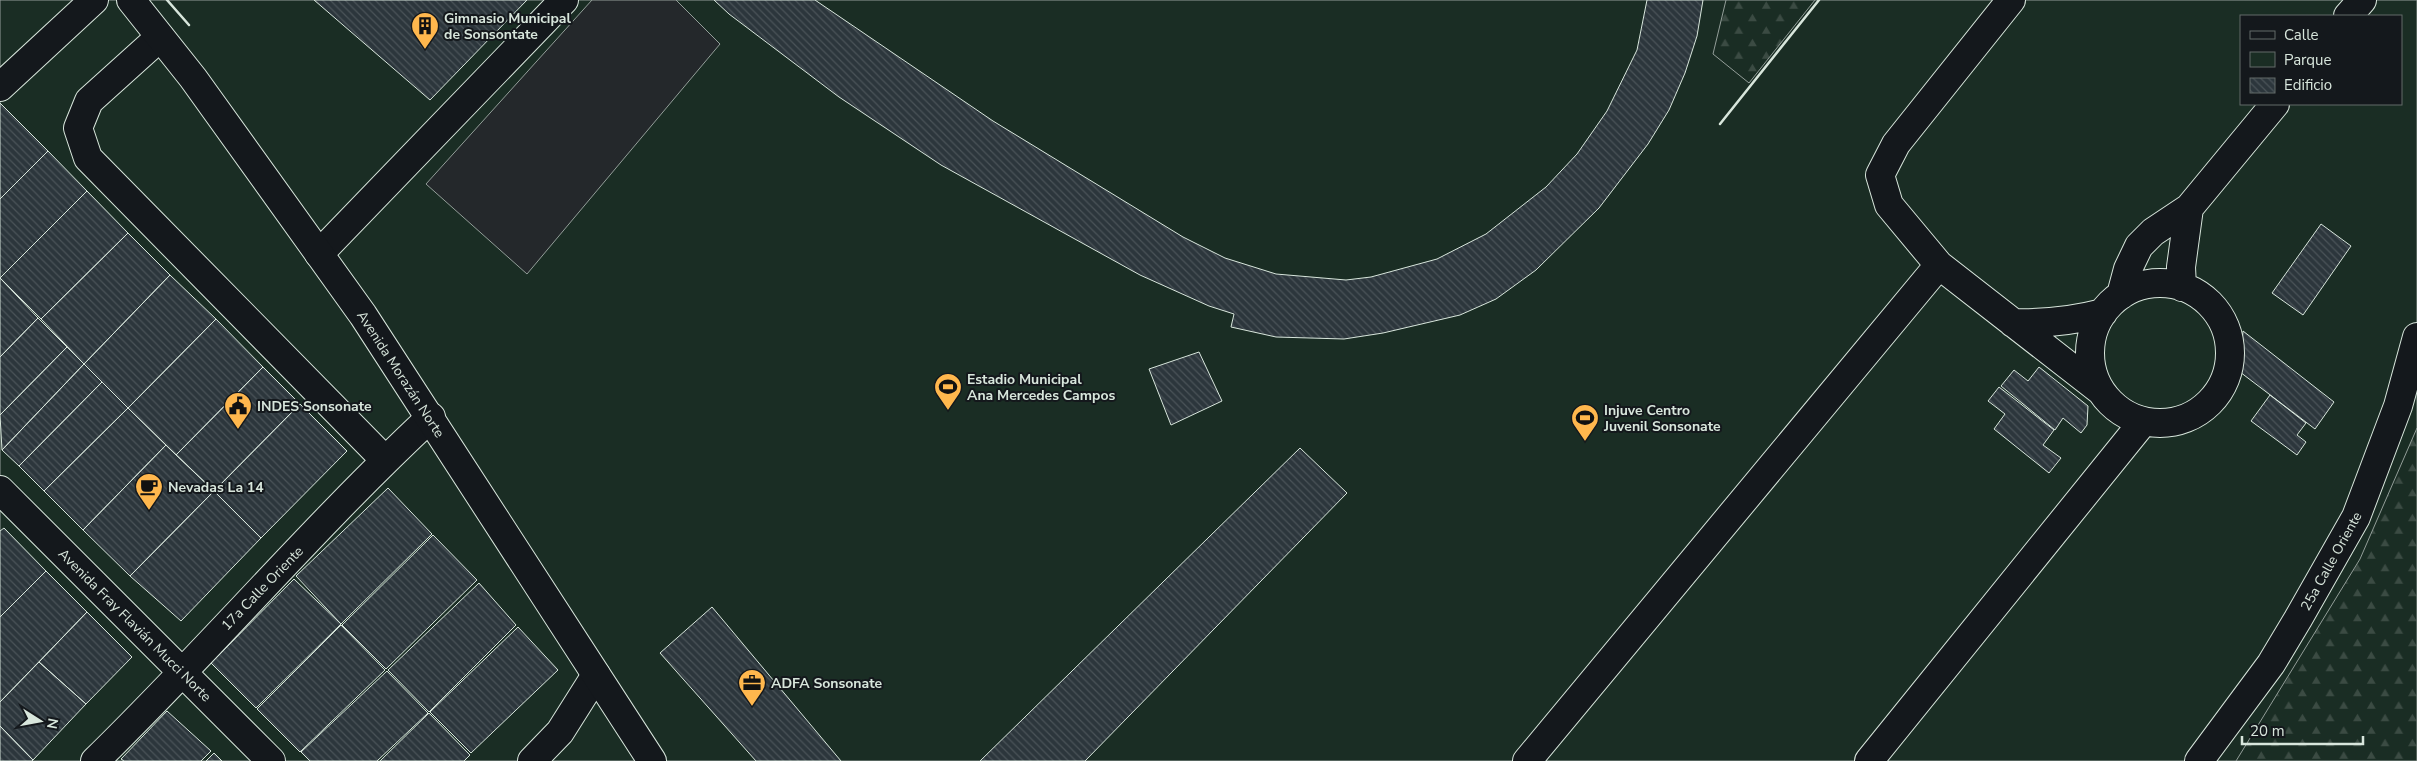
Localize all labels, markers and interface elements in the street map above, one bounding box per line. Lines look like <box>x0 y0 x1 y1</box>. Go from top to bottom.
place label: Gimnasio Municipal de Sonsontate <box>444 9 571 44</box>
building icon: Gimnasio Municipal de Sonsontate <box>410 11 440 50</box>
legend <box>2240 15 2402 105</box>
text: Calle <box>2284 25 2319 45</box>
text: Parque <box>2284 50 2332 70</box>
text: Edificio <box>2284 75 2332 95</box>
street label: Avenida Morazán Norte <box>352 307 449 442</box>
place label: Estadio Municipal Ana Mercedes Campos <box>967 370 1115 405</box>
sports icon: Estadio Municipal Ana Mercedes Campos <box>933 372 963 411</box>
public building icon: INDES Sonsonate <box>223 391 253 430</box>
place label: INDES Sonsonate <box>257 397 372 416</box>
place label: Injuve Centro Juvenil Sonsonate <box>1603 401 1721 436</box>
sports icon: Injuve Centro Juvenil Sonsonate <box>1570 403 1600 442</box>
cafe icon: Nevadas La 14 <box>134 472 164 511</box>
place label: Nevadas La 14 <box>168 478 264 497</box>
street label: 25a Calle Oriente <box>2296 508 2367 614</box>
street label: 17a Calle Oriente <box>217 542 308 635</box>
street label: Avenida Fray Flavián Mucci Norte <box>54 545 215 706</box>
office icon: ADFA Sonsonate <box>737 668 767 707</box>
place label: ADFA Sonsonate <box>771 674 883 693</box>
north arrow <box>15 696 65 746</box>
scale bar <box>2242 714 2363 746</box>
text: N <box>42 716 63 730</box>
text: 20 m <box>2250 721 2285 741</box>

